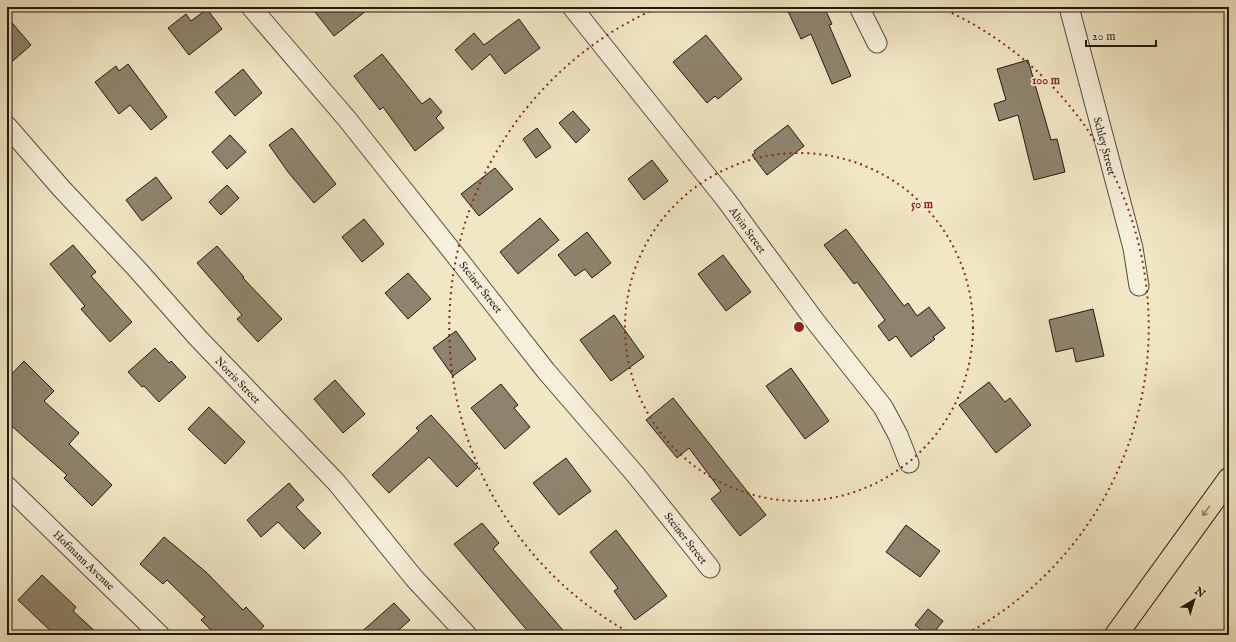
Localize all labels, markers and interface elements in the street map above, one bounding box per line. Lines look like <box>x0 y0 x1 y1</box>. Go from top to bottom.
scale bar <box>1086 22 1156 48</box>
text: 20 m <box>1092 29 1115 44</box>
text: 100 m <box>1032 73 1061 88</box>
street label: Schley Street <box>1090 116 1119 177</box>
text: 50 m <box>911 197 934 212</box>
street label: Alvin Street <box>725 204 769 257</box>
street label: Steiner Street <box>456 259 505 317</box>
centre of rings <box>792 320 806 334</box>
street label: Norris Street <box>211 354 263 407</box>
one-way arrow <box>1202 505 1210 516</box>
street label: Steiner Street <box>661 510 710 568</box>
street label: Hofmann Avenue <box>50 528 117 594</box>
north arrow <box>1174 580 1214 620</box>
text: N <box>1191 584 1208 602</box>

